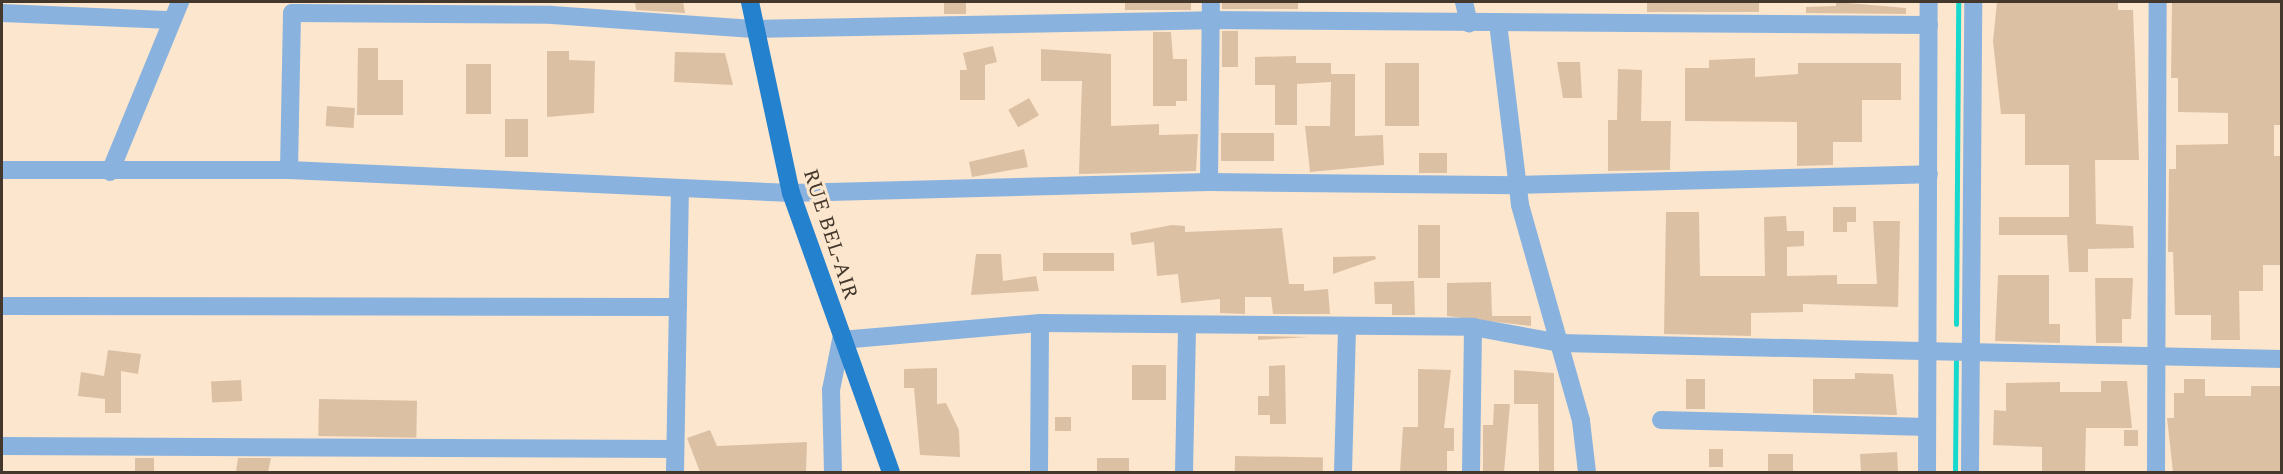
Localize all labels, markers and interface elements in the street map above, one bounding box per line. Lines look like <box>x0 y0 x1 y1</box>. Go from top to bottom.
street label: RUE BEL-AIR <box>797 166 863 302</box>

